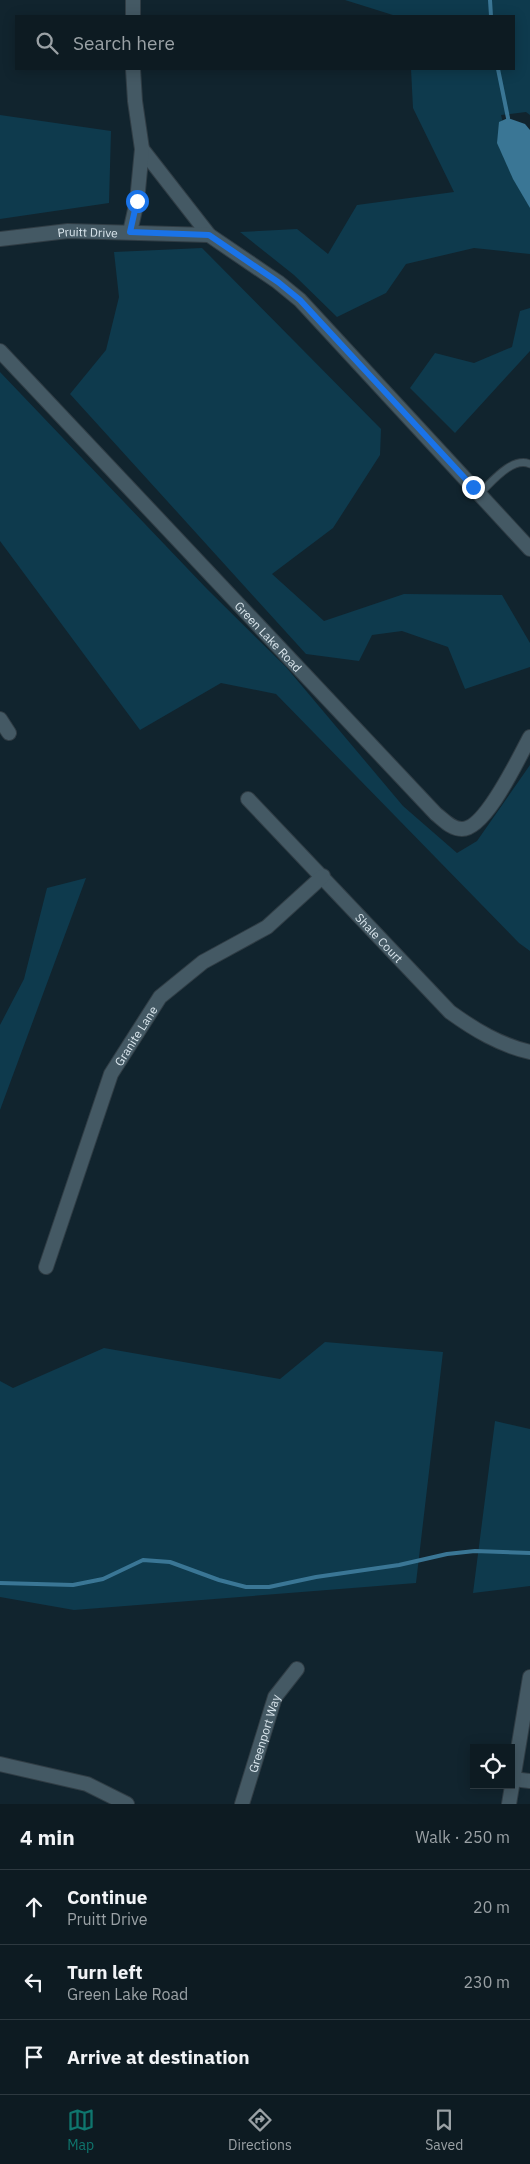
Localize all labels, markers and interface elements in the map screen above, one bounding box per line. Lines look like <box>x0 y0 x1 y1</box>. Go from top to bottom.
search box <box>15 15 515 70</box>
icon: search <box>33 29 61 57</box>
text: Search here <box>73 31 175 55</box>
route start <box>126 190 149 213</box>
street label: Pruitt Drive <box>56 223 118 240</box>
route end <box>462 476 485 499</box>
street label: Green Lake Road <box>232 598 305 675</box>
street label: Shale Court <box>352 910 406 965</box>
street label: Granite Lane <box>111 1003 160 1069</box>
street label: Greenport Way <box>245 1692 283 1774</box>
map controls <box>470 1744 515 1789</box>
button: locate <box>470 1744 515 1789</box>
text: 4 min <box>20 1823 75 1851</box>
text: Walk · 250 m <box>415 1827 510 1847</box>
text: Continue <box>67 1885 147 1909</box>
icon: ahead <box>20 1893 48 1921</box>
text: 20 m <box>473 1897 510 1917</box>
text: Pruitt Drive <box>67 1909 148 1929</box>
text: Turn left <box>67 1960 143 1984</box>
icon: left <box>20 1968 48 1996</box>
text: 230 m <box>463 1972 510 1992</box>
text: Green Lake Road <box>67 1984 188 2004</box>
icon: arrive <box>20 2043 48 2071</box>
text: Arrive at destination <box>67 2045 250 2069</box>
tab: Map <box>67 2106 95 2154</box>
tab: Directions <box>228 2106 292 2154</box>
tab: Saved <box>425 2106 463 2154</box>

